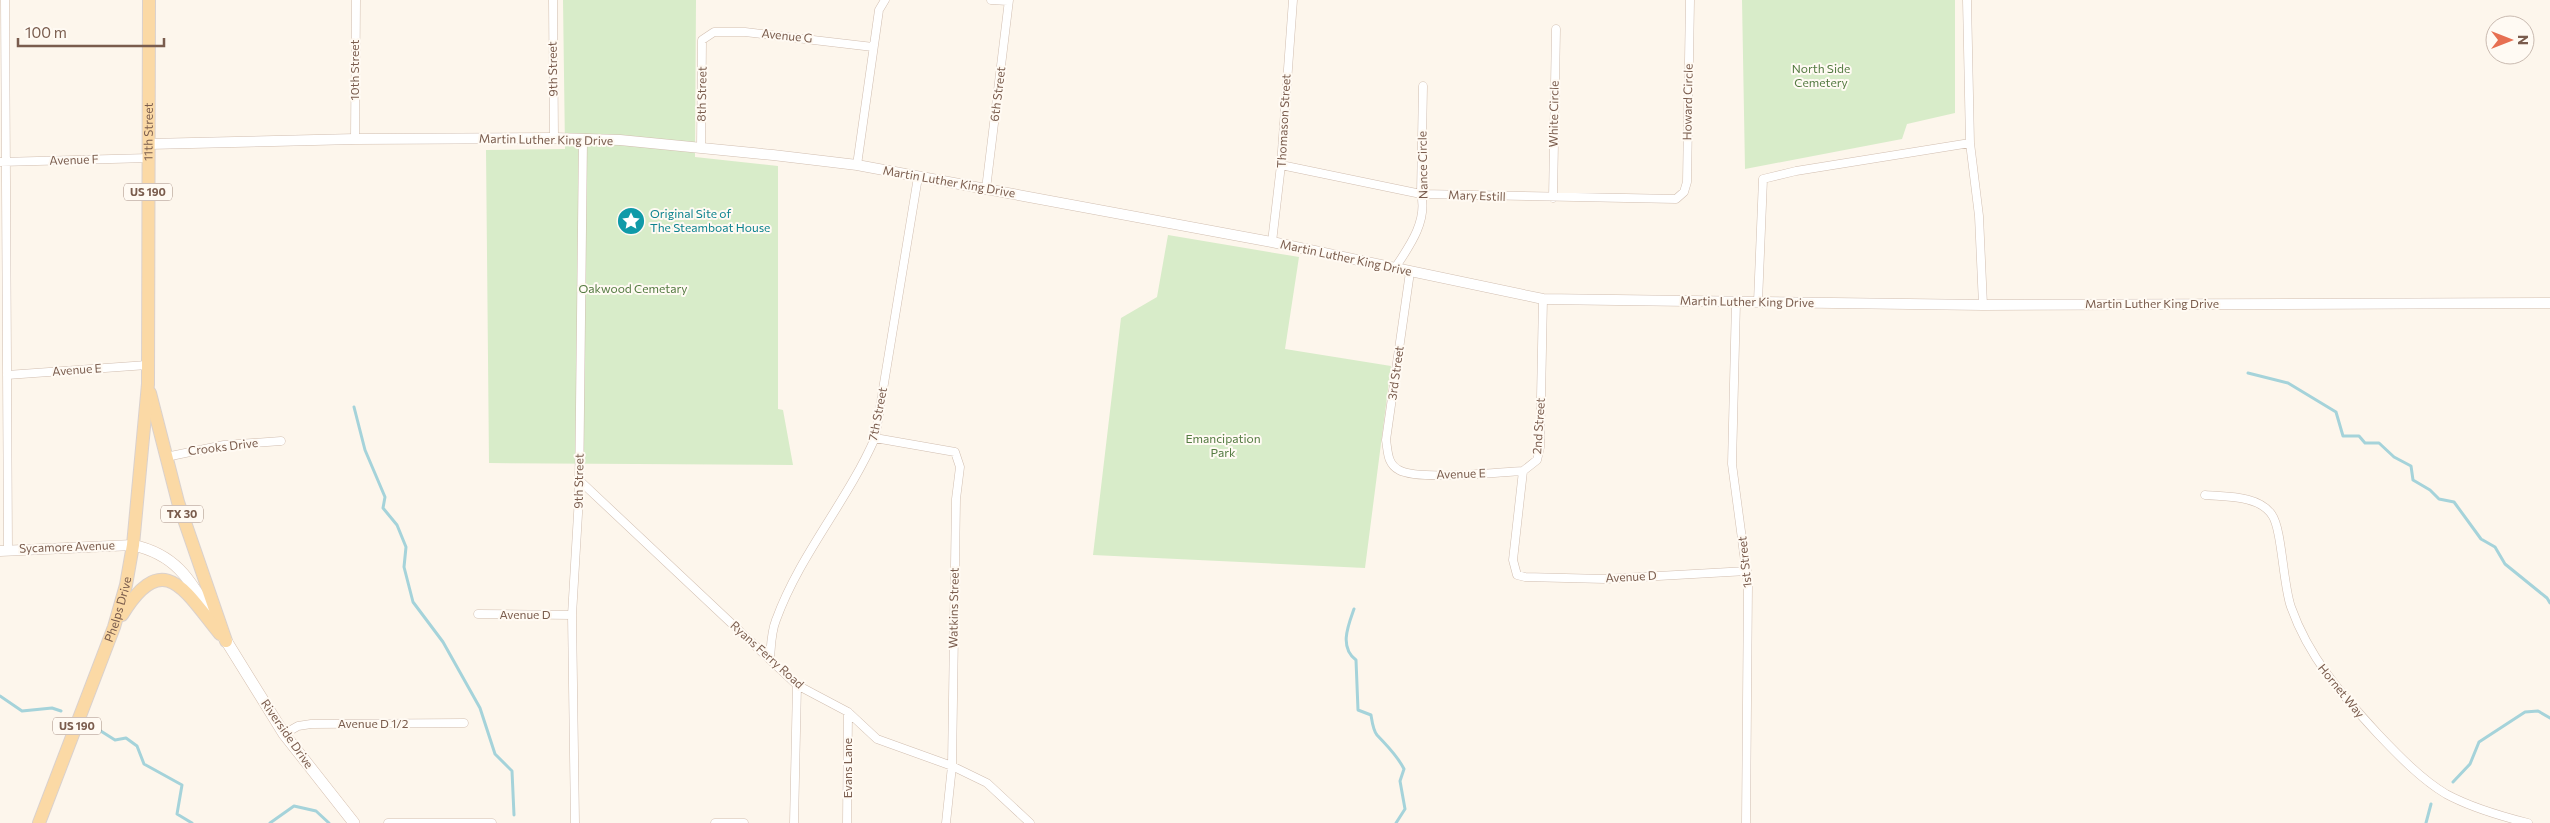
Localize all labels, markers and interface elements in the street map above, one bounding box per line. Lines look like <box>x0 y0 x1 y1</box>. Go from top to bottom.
scale bar <box>18 15 164 47</box>
north arrow <box>2485 15 2535 65</box>
text: 100 m <box>25 23 67 41</box>
street label: Avenue G <box>761 25 813 45</box>
text: N <box>2515 35 2532 45</box>
street label: 10th Street <box>347 39 361 100</box>
street label: 9th Street <box>545 41 559 97</box>
park label: North Side Cemetery <box>1792 61 1850 89</box>
street label: Howard Circle <box>1679 63 1695 140</box>
street label: 8th Street <box>694 66 708 122</box>
street label: 6th Street <box>987 66 1007 122</box>
street label: Thomason Street <box>1274 73 1292 168</box>
street label: White Circle <box>1545 80 1561 148</box>
street label: 11th Street <box>141 103 155 161</box>
street label: Martin Luther King Drive <box>479 131 613 147</box>
street label: Nance Circle <box>1414 131 1430 199</box>
street label: Avenue F <box>49 151 99 167</box>
street label: Martin Luther King Drive <box>882 162 1016 200</box>
road number: US 190 <box>124 183 172 200</box>
street label: Mary Estill <box>1448 187 1506 203</box>
place icon: Original Site of The Steamboat House <box>616 206 646 236</box>
place label: Original Site of The Steamboat House <box>650 206 770 234</box>
street label: Martin Luther King Drive <box>1279 236 1413 278</box>
park label: Oakwood Cemetary <box>578 281 688 295</box>
street label: Martin Luther King Drive <box>1680 293 1814 309</box>
street label: Martin Luther King Drive <box>2085 296 2219 310</box>
street label: 3rd Street <box>1384 345 1406 401</box>
street label: Avenue E <box>52 360 102 378</box>
street label: 7th Street <box>865 386 889 442</box>
street label: 2nd Street <box>1529 397 1547 455</box>
park label: Emancipation Park <box>1185 431 1261 459</box>
street label: Crooks Drive <box>187 435 259 457</box>
street label: 9th Street <box>571 453 585 509</box>
street label: Avenue E <box>1436 465 1486 481</box>
road number: TX 30 <box>161 506 203 522</box>
street label: 1st Street <box>1734 536 1754 589</box>
street label: Sycamore Avenue <box>19 537 115 555</box>
street label: Watkins Street <box>945 567 961 649</box>
street label: Avenue D <box>1605 568 1657 584</box>
street label: Phelps Drive <box>101 575 133 644</box>
street label: Avenue D <box>499 607 551 621</box>
street label: Ryans Ferry Road <box>728 618 807 691</box>
street label: Hornet Way <box>2316 661 2368 720</box>
street label: Riverside Drive <box>259 696 317 771</box>
street label: Avenue D 1/2 <box>338 716 409 730</box>
road number: US 190 <box>53 718 101 734</box>
street label: Evans Lane <box>840 738 854 798</box>

